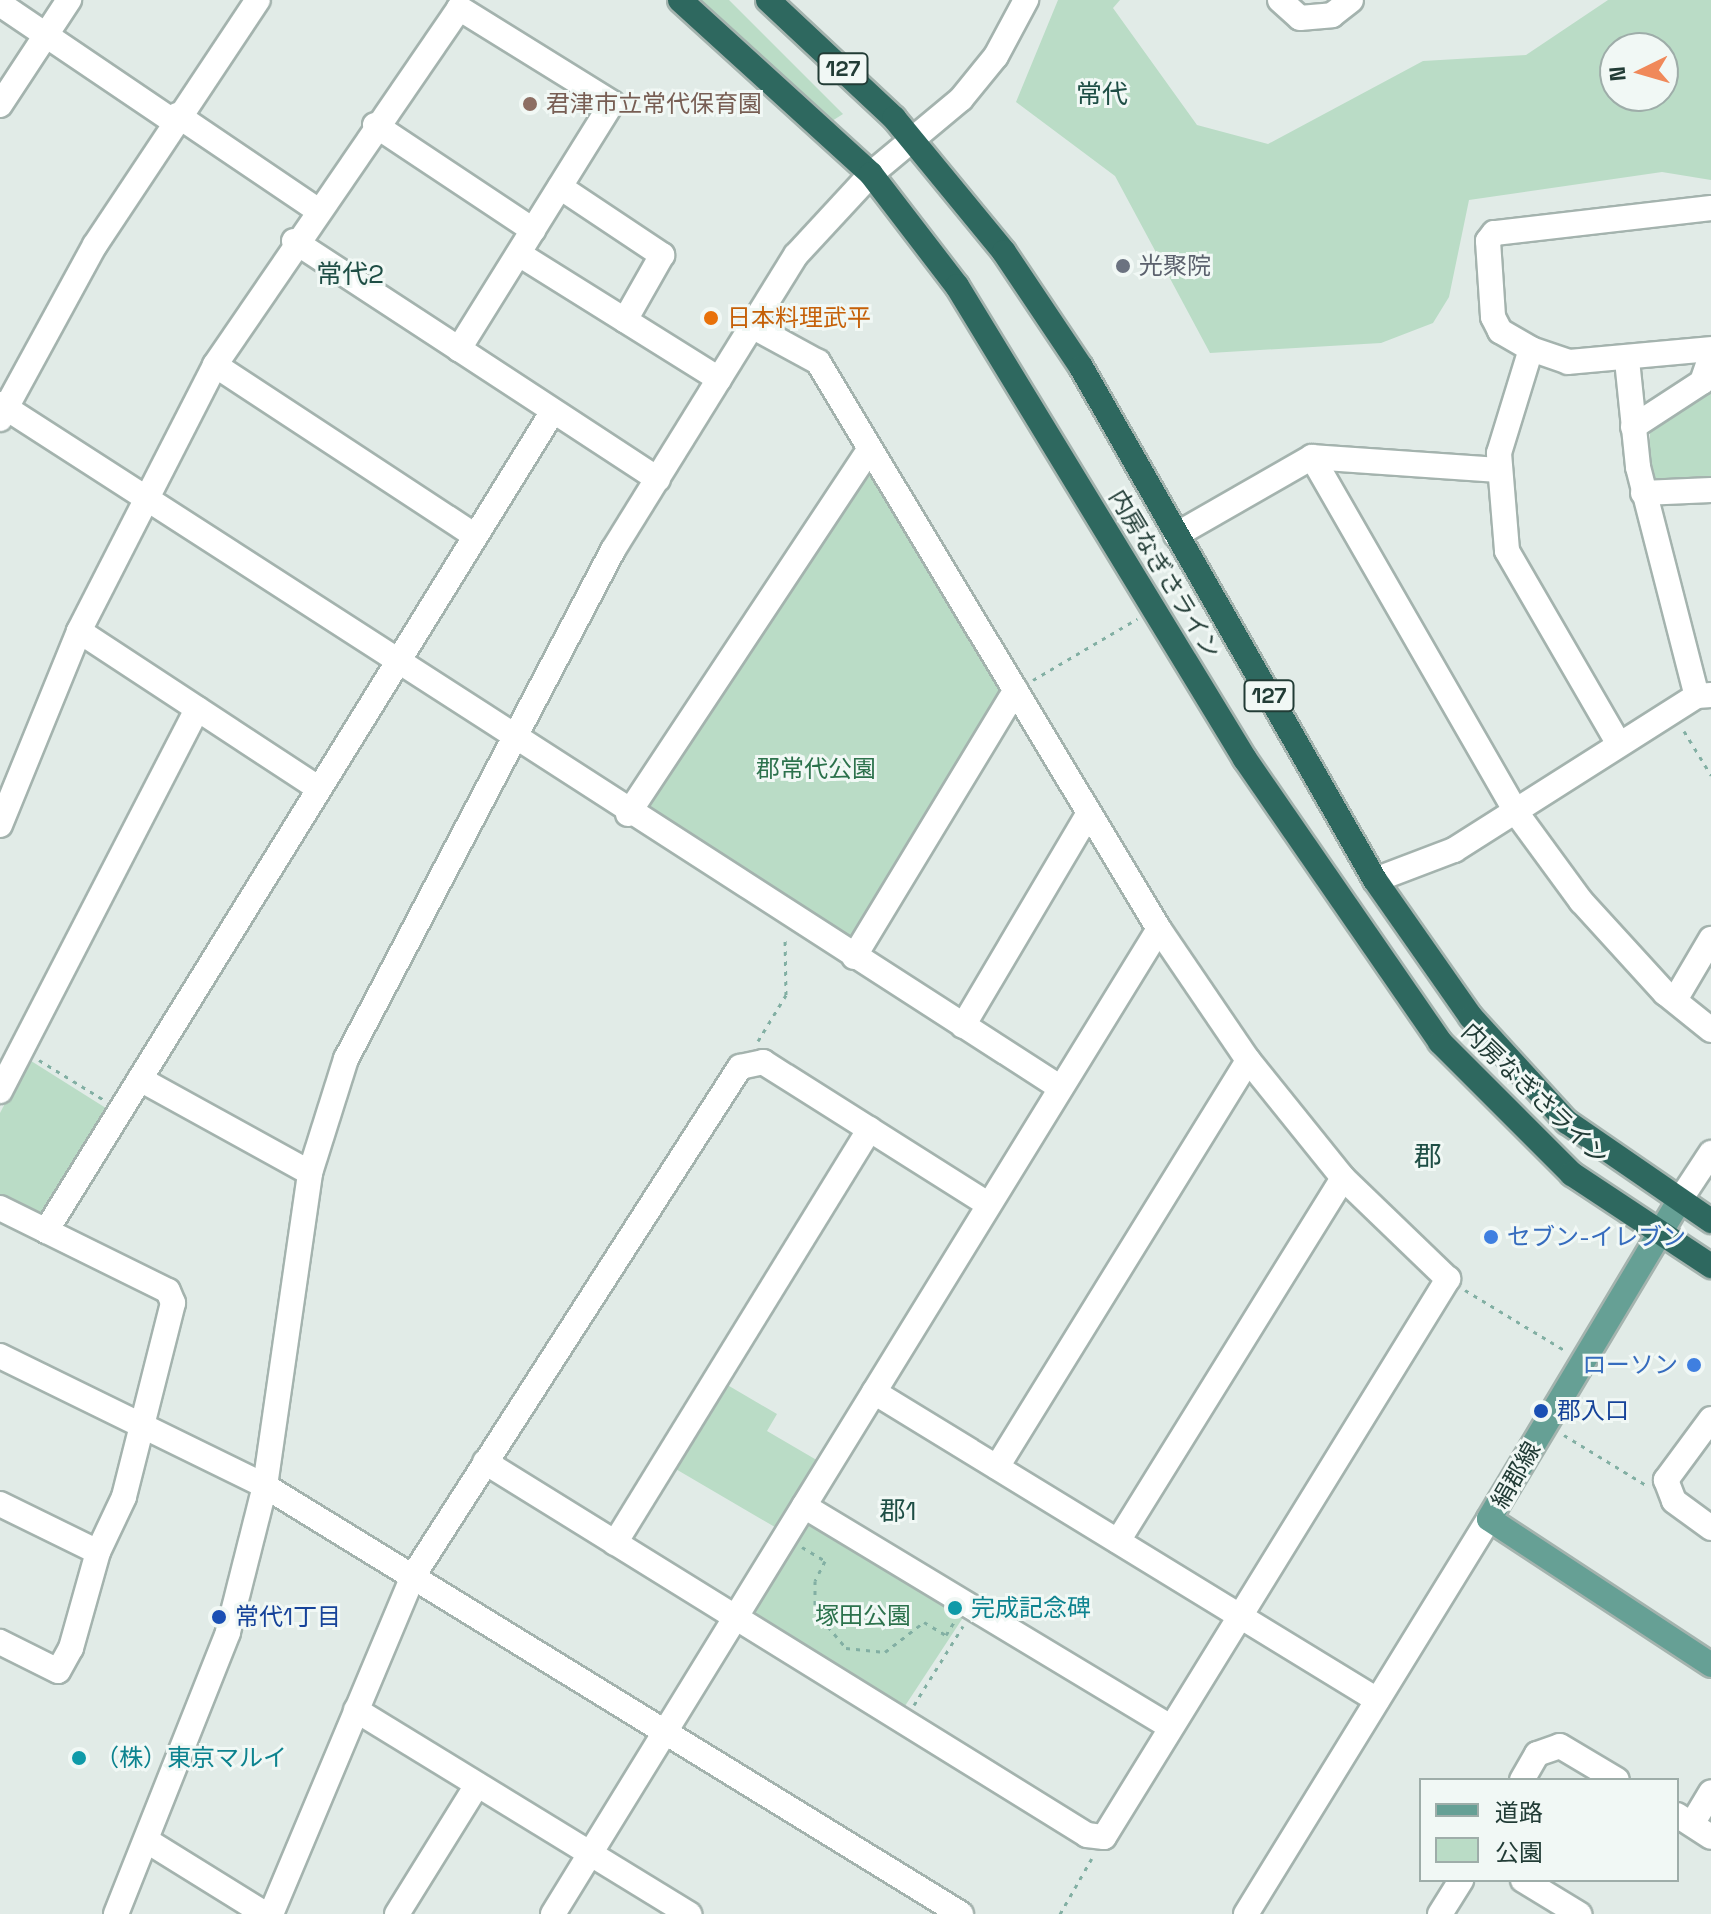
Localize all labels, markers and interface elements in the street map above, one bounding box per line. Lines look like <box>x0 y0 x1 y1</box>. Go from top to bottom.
north arrow <box>1599 32 1679 112</box>
road number: 127 <box>817 51 869 87</box>
text: N <box>1602 65 1632 82</box>
district label: 常代 <box>1076 79 1128 111</box>
place label: 君津市立常代保育園 <box>546 90 762 118</box>
marker: 君津市立常代保育園 <box>521 95 539 113</box>
place label: 光聚院 <box>1139 252 1211 280</box>
marker: 光聚院 <box>1114 257 1132 275</box>
district label: 常代2 <box>316 259 384 291</box>
place label: 日本料理武平 <box>727 304 871 332</box>
marker: 日本料理武平 <box>702 309 720 327</box>
street label: 内房なぎさライン <box>1103 484 1227 664</box>
road number: 127 <box>1243 678 1295 714</box>
park label: 郡常代公園 <box>756 755 876 783</box>
street label: 内房なぎさライン <box>1456 1017 1614 1171</box>
district label: 郡 <box>1414 1139 1442 1173</box>
place label: セブン-イレブン <box>1507 1223 1686 1251</box>
marker: セブン-イレブン <box>1482 1228 1500 1246</box>
place label: ローソン <box>1582 1351 1678 1379</box>
marker: ローソン <box>1685 1356 1703 1374</box>
place label: 郡入口 <box>1557 1397 1629 1425</box>
marker: 郡入口 <box>1532 1402 1550 1420</box>
street label: 絹郡線 <box>1486 1437 1546 1513</box>
district label: 郡1 <box>880 1496 916 1528</box>
place label: 完成記念碑 <box>971 1594 1091 1622</box>
marker: 完成記念碑 <box>946 1599 964 1617</box>
park label: 塚田公園 <box>815 1602 911 1630</box>
place label: 常代1丁目 <box>235 1603 341 1631</box>
marker: 常代1丁目 <box>210 1608 228 1626</box>
place label: （株）東京マルイ <box>95 1744 287 1772</box>
marker: （株）東京マルイ <box>70 1749 88 1767</box>
legend <box>1419 1778 1679 1882</box>
text: 道路 <box>1495 1797 1543 1828</box>
text: 公園 <box>1495 1837 1543 1868</box>

